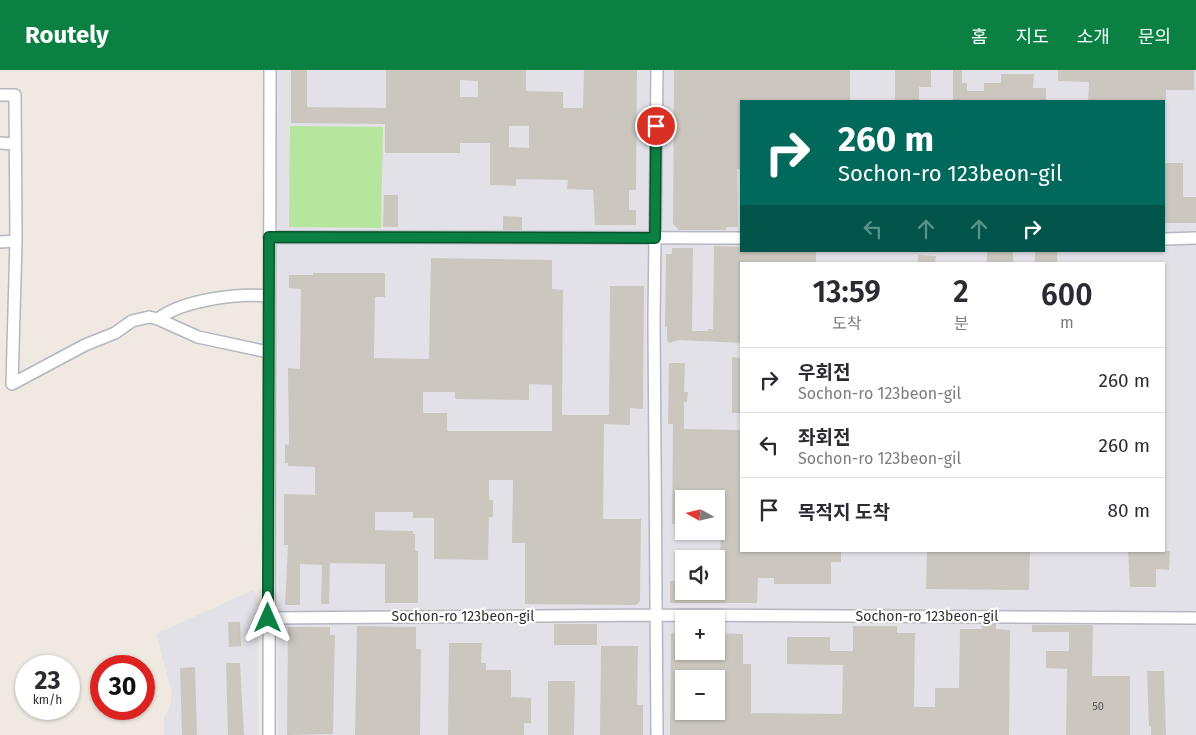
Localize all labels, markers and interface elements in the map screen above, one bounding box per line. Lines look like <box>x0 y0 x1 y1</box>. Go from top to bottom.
text: Routely <box>25 21 109 49</box>
text: 홈 <box>971 26 988 48</box>
text: 지도 <box>1016 26 1049 48</box>
text: 소개 <box>1077 26 1110 48</box>
text: 문의 <box>1138 26 1171 48</box>
pin <box>635 105 677 147</box>
icon: arrive <box>642 112 670 140</box>
text: 260 m <box>838 118 934 160</box>
icon: right <box>755 120 820 185</box>
text: Sochon-ro 123beon-gil <box>838 160 1062 187</box>
icon: left <box>859 215 887 243</box>
icon: ahead <box>912 215 940 243</box>
icon: ahead <box>965 215 993 243</box>
icon: right <box>1018 215 1046 243</box>
text: 13:59 <box>812 274 881 310</box>
text: 2 <box>953 274 969 310</box>
text: 600 <box>1041 277 1093 313</box>
text: m <box>1060 313 1074 332</box>
text: 도착 <box>832 314 861 333</box>
text: 분 <box>954 314 968 333</box>
text: 우회전 <box>798 361 850 384</box>
icon: right <box>755 366 783 394</box>
text: 260 m <box>1099 369 1150 392</box>
text: Sochon-ro 123beon-gil <box>798 384 961 403</box>
text: 좌회전 <box>798 426 850 449</box>
icon: left <box>755 431 783 459</box>
text: 260 m <box>1099 434 1150 457</box>
text: Sochon-ro 123beon-gil <box>798 449 961 468</box>
north arrow <box>675 490 725 540</box>
map controls <box>675 490 725 720</box>
icon: arrive <box>755 496 783 524</box>
text: 80 m <box>1108 499 1150 522</box>
text: 목적지 도착 <box>798 501 890 524</box>
button: sound <box>675 550 725 600</box>
position arrow <box>241 591 293 643</box>
street label: Sochon-ro 123beon-gil <box>392 608 534 625</box>
street label: Sochon-ro 123beon-gil <box>856 608 998 625</box>
button: + <box>675 610 725 660</box>
speed limit sign: 30 <box>90 655 155 720</box>
text: 23 <box>35 666 60 696</box>
button: − <box>675 670 725 720</box>
text: km/h <box>33 693 62 707</box>
house number: 50 <box>1092 700 1104 713</box>

